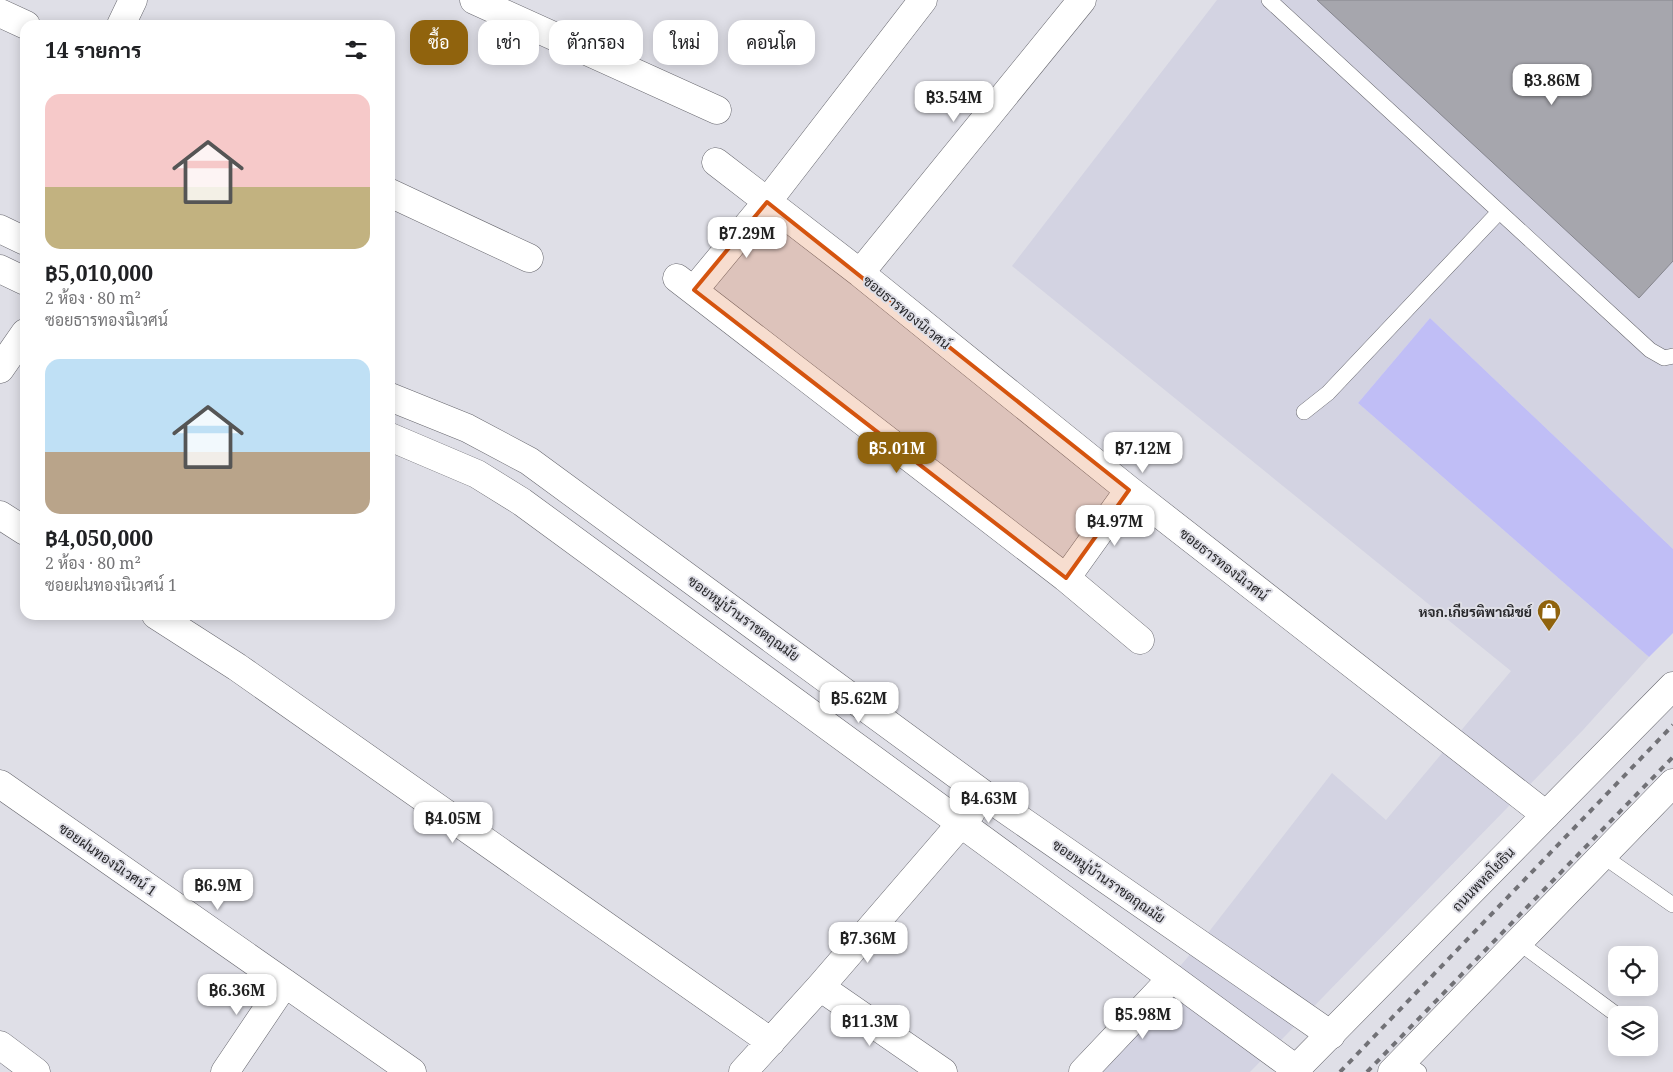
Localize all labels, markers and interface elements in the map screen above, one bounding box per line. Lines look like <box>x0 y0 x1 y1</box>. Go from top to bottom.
chip: ซื้อ <box>410 20 468 65</box>
chip: เช่า <box>478 20 539 65</box>
chip: ตัวกรอง <box>549 20 643 65</box>
chip: ใหม่ <box>653 20 718 65</box>
chip: คอนโด <box>728 20 815 65</box>
text: 14 รายการ <box>45 36 141 64</box>
icon: filters <box>342 36 370 64</box>
pin: ฿3.86M <box>1511 64 1593 106</box>
text: ฿3.86M <box>1524 69 1580 91</box>
pin: ฿3.54M <box>913 80 995 123</box>
text: ฿3.54M <box>926 86 982 108</box>
icon: home <box>163 127 253 217</box>
pin: ฿7.29M <box>706 216 788 259</box>
text: ฿7.29M <box>719 222 775 244</box>
text: ฿5,010,000 <box>45 259 153 287</box>
street label: ซอยธารทองนิเวศน์ <box>859 271 955 353</box>
text: 2 ห้อง · 80 m² <box>45 287 141 309</box>
text: ซอยธารทองนิเวศน์ <box>45 309 168 331</box>
icon: home <box>163 392 253 482</box>
pin: ฿5.01M <box>856 432 938 474</box>
pin: ฿7.12M <box>1102 432 1184 474</box>
text: ฿5.01M <box>869 437 925 459</box>
text: ฿7.12M <box>1115 437 1171 459</box>
pin: ฿4.97M <box>1074 504 1156 547</box>
text: ฿4.97M <box>1087 510 1143 532</box>
street label: ซอยธารทองนิเวศน์ <box>1176 523 1272 605</box>
text: ฿4,050,000 <box>45 524 153 552</box>
text: 2 ห้อง · 80 m² <box>45 552 141 574</box>
street label: ซอยหมู่บ้านราชตฤณมัย <box>684 571 804 666</box>
text: ซอยฝนทองนิเวศน์ 1 <box>45 574 177 596</box>
shop icon: หจก.เกียรติพาณิชย์ <box>1536 598 1562 632</box>
place label: หจก.เกียรติพาณิชย์ <box>1418 602 1533 621</box>
pin: ฿5.62M <box>818 682 900 724</box>
text: ฿5.62M <box>831 687 887 709</box>
pin: ฿4.63M <box>948 782 1030 824</box>
text: ฿4.63M <box>961 787 1017 809</box>
pin: ฿4.05M <box>412 802 494 844</box>
text: ฿4.05M <box>425 807 481 829</box>
street label: ซอยฝนทองนิเวศน์ 1 <box>55 818 161 900</box>
street label: ซอยหมู่บ้านราชตฤณมัย <box>1048 835 1169 928</box>
street label: ถนนพหลโยธิน <box>1447 843 1519 915</box>
pin: ฿6.9M <box>183 868 253 911</box>
text: ฿6.9M <box>194 874 242 896</box>
pin: ฿7.36M <box>827 922 909 964</box>
text: ฿7.36M <box>840 927 896 949</box>
map controls <box>1608 946 1658 1056</box>
button: locate <box>1608 946 1658 996</box>
pin: ฿6.36M <box>196 974 278 1016</box>
text: ฿6.36M <box>209 979 265 1001</box>
pin: ฿5.98M <box>1102 998 1184 1040</box>
text: ฿5.98M <box>1115 1003 1171 1025</box>
pin: ฿11.3M <box>829 1004 911 1047</box>
button: layers <box>1608 1006 1658 1056</box>
text: ฿11.3M <box>842 1010 898 1032</box>

